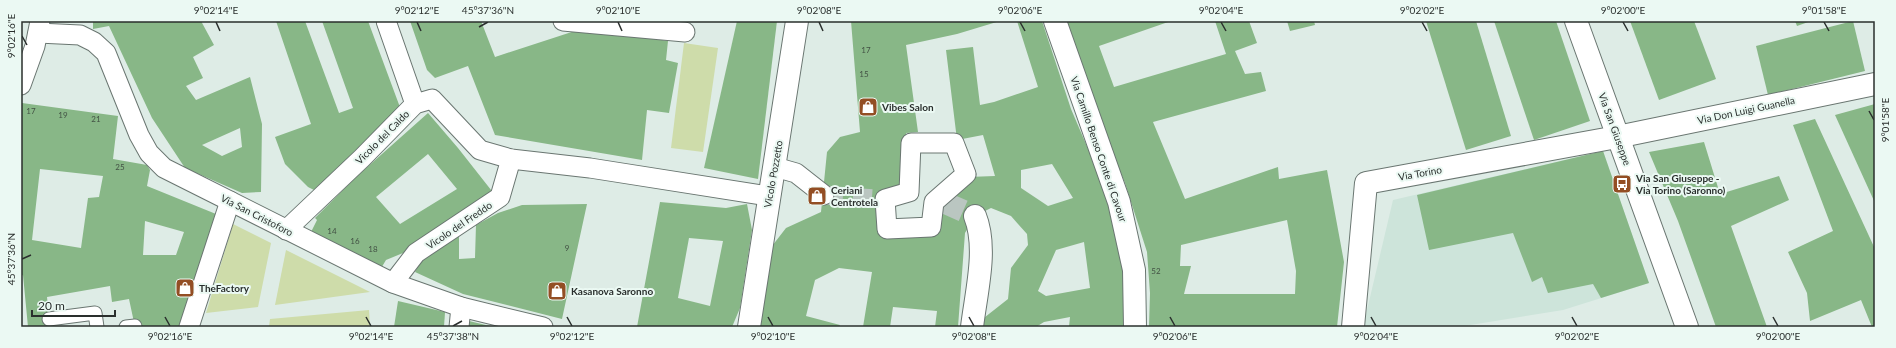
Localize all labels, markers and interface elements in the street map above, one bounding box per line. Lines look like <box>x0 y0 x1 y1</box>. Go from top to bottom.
text: 9°02'14"E <box>194 4 239 16</box>
text: 9°02'12"E <box>395 4 440 16</box>
text: 45°37'36"N <box>462 4 514 16</box>
text: 9°02'10"E <box>596 4 641 16</box>
text: 9°02'08"E <box>797 4 842 16</box>
text: 9°02'06"E <box>998 4 1043 16</box>
text: 9°02'04"E <box>1199 4 1244 16</box>
text: 9°02'02"E <box>1400 4 1445 16</box>
text: 9°02'00"E <box>1601 4 1646 16</box>
text: 9°01'58"E <box>1802 4 1847 16</box>
text: 9°02'16"E <box>5 13 17 58</box>
house number: 17 <box>861 45 871 55</box>
house number: 15 <box>859 69 869 79</box>
street label: Via Camillo Benso Conte di Cavour <box>1068 75 1130 224</box>
street label: Via San Giuseppe <box>1596 91 1634 167</box>
street label: Via Don Luigi Guanella <box>1696 94 1796 126</box>
shop icon: Vibes Salon <box>857 96 879 118</box>
text: 9°01'58"E <box>1879 97 1891 142</box>
place label: Vibes Salon <box>881 101 934 113</box>
house number: 17 <box>26 106 36 116</box>
street label: Vicolo del Caldo <box>353 107 412 166</box>
house number: 19 <box>58 110 68 120</box>
house number: 21 <box>91 114 101 124</box>
street label: Vicolo Pozzetto <box>761 139 785 209</box>
house number: 25 <box>115 162 125 172</box>
street label: Via Torino <box>1397 163 1443 183</box>
place label: Via San Giuseppe - Via Torino (Saronno) <box>1635 172 1726 196</box>
bus stop icon: Via San Giuseppe - Via Torino (Saronno) <box>1611 173 1633 195</box>
place label: Ceriani Centrotela <box>831 184 878 208</box>
shop icon: Ceriani Centrotela <box>806 185 828 207</box>
street label: Via San Cristoforo <box>219 192 295 239</box>
street label: Vicolo del Freddo <box>424 198 494 251</box>
house number: 14 <box>327 226 337 236</box>
text: 45°37'36"N <box>5 233 17 285</box>
house number: 16 <box>350 236 360 246</box>
house number: 9 <box>565 243 570 253</box>
house number: 18 <box>368 244 378 254</box>
house number: 52 <box>1151 266 1161 276</box>
shop icon: TheFactory <box>174 277 196 299</box>
shop icon: Kasanova Saronno <box>546 280 568 302</box>
place label: TheFactory <box>199 282 250 294</box>
place label: Kasanova Saronno <box>571 285 653 297</box>
scale bar <box>32 292 115 318</box>
text: 20 m <box>38 298 65 313</box>
text: 9°02'16"E <box>148 330 193 342</box>
text: 9°02'14"E <box>349 330 394 342</box>
text: 45°37'38"N <box>427 330 479 342</box>
text: 9°02'12"E <box>550 330 595 342</box>
text: 9°02'10"E <box>751 330 796 342</box>
text: 9°02'08"E <box>952 330 997 342</box>
text: 9°02'06"E <box>1153 330 1198 342</box>
text: 9°02'04"E <box>1354 330 1399 342</box>
text: 9°02'02"E <box>1555 330 1600 342</box>
text: 9°02'00"E <box>1756 330 1801 342</box>

